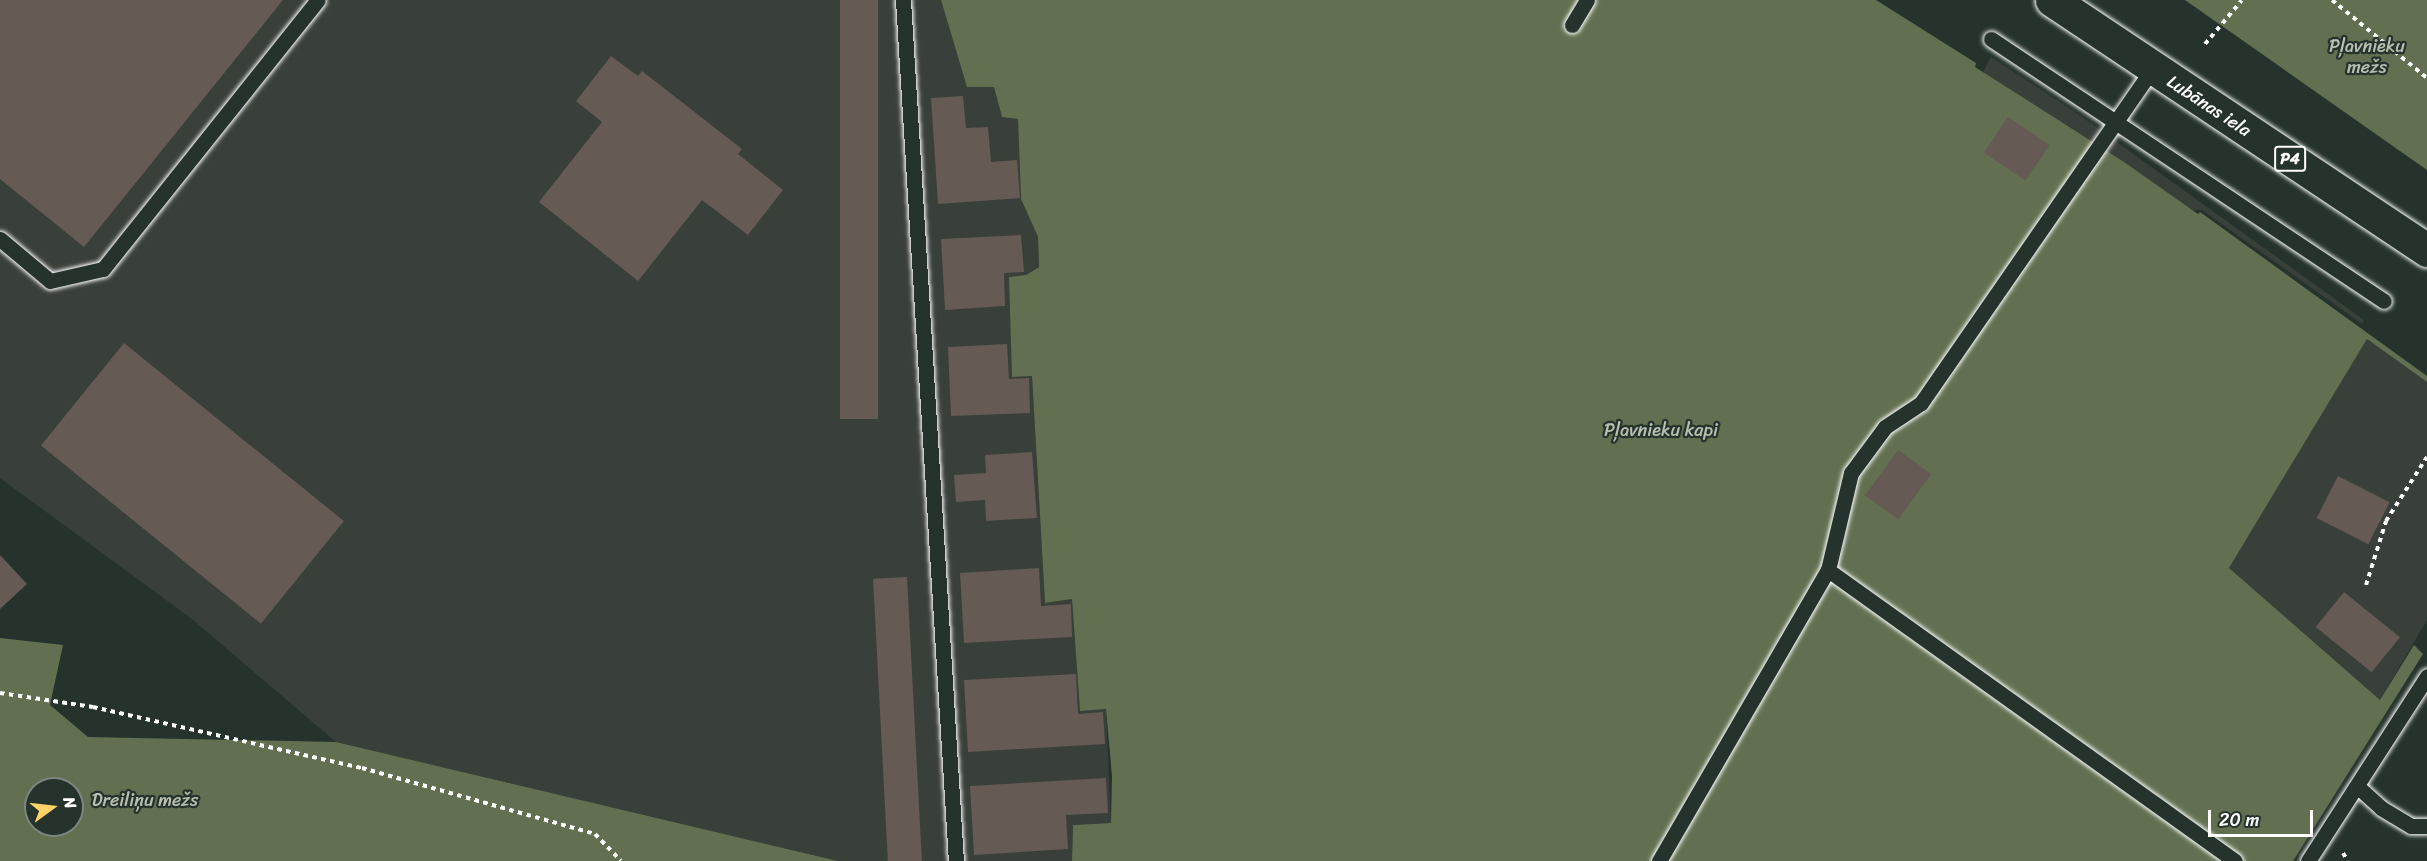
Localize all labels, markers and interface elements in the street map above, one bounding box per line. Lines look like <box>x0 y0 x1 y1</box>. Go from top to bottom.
park label: Pļavnieku mežs <box>2329 36 2405 78</box>
street label: Lubānas iela <box>2163 71 2255 141</box>
road number: P4 <box>2274 146 2306 172</box>
park label: Pļavnieku kapi <box>1604 419 1718 441</box>
north arrow <box>24 777 84 837</box>
park label: Dreiliņu mežs <box>92 789 198 811</box>
text: N <box>54 794 85 812</box>
scale bar <box>2211 798 2316 836</box>
text: 20 m <box>2219 804 2259 836</box>

